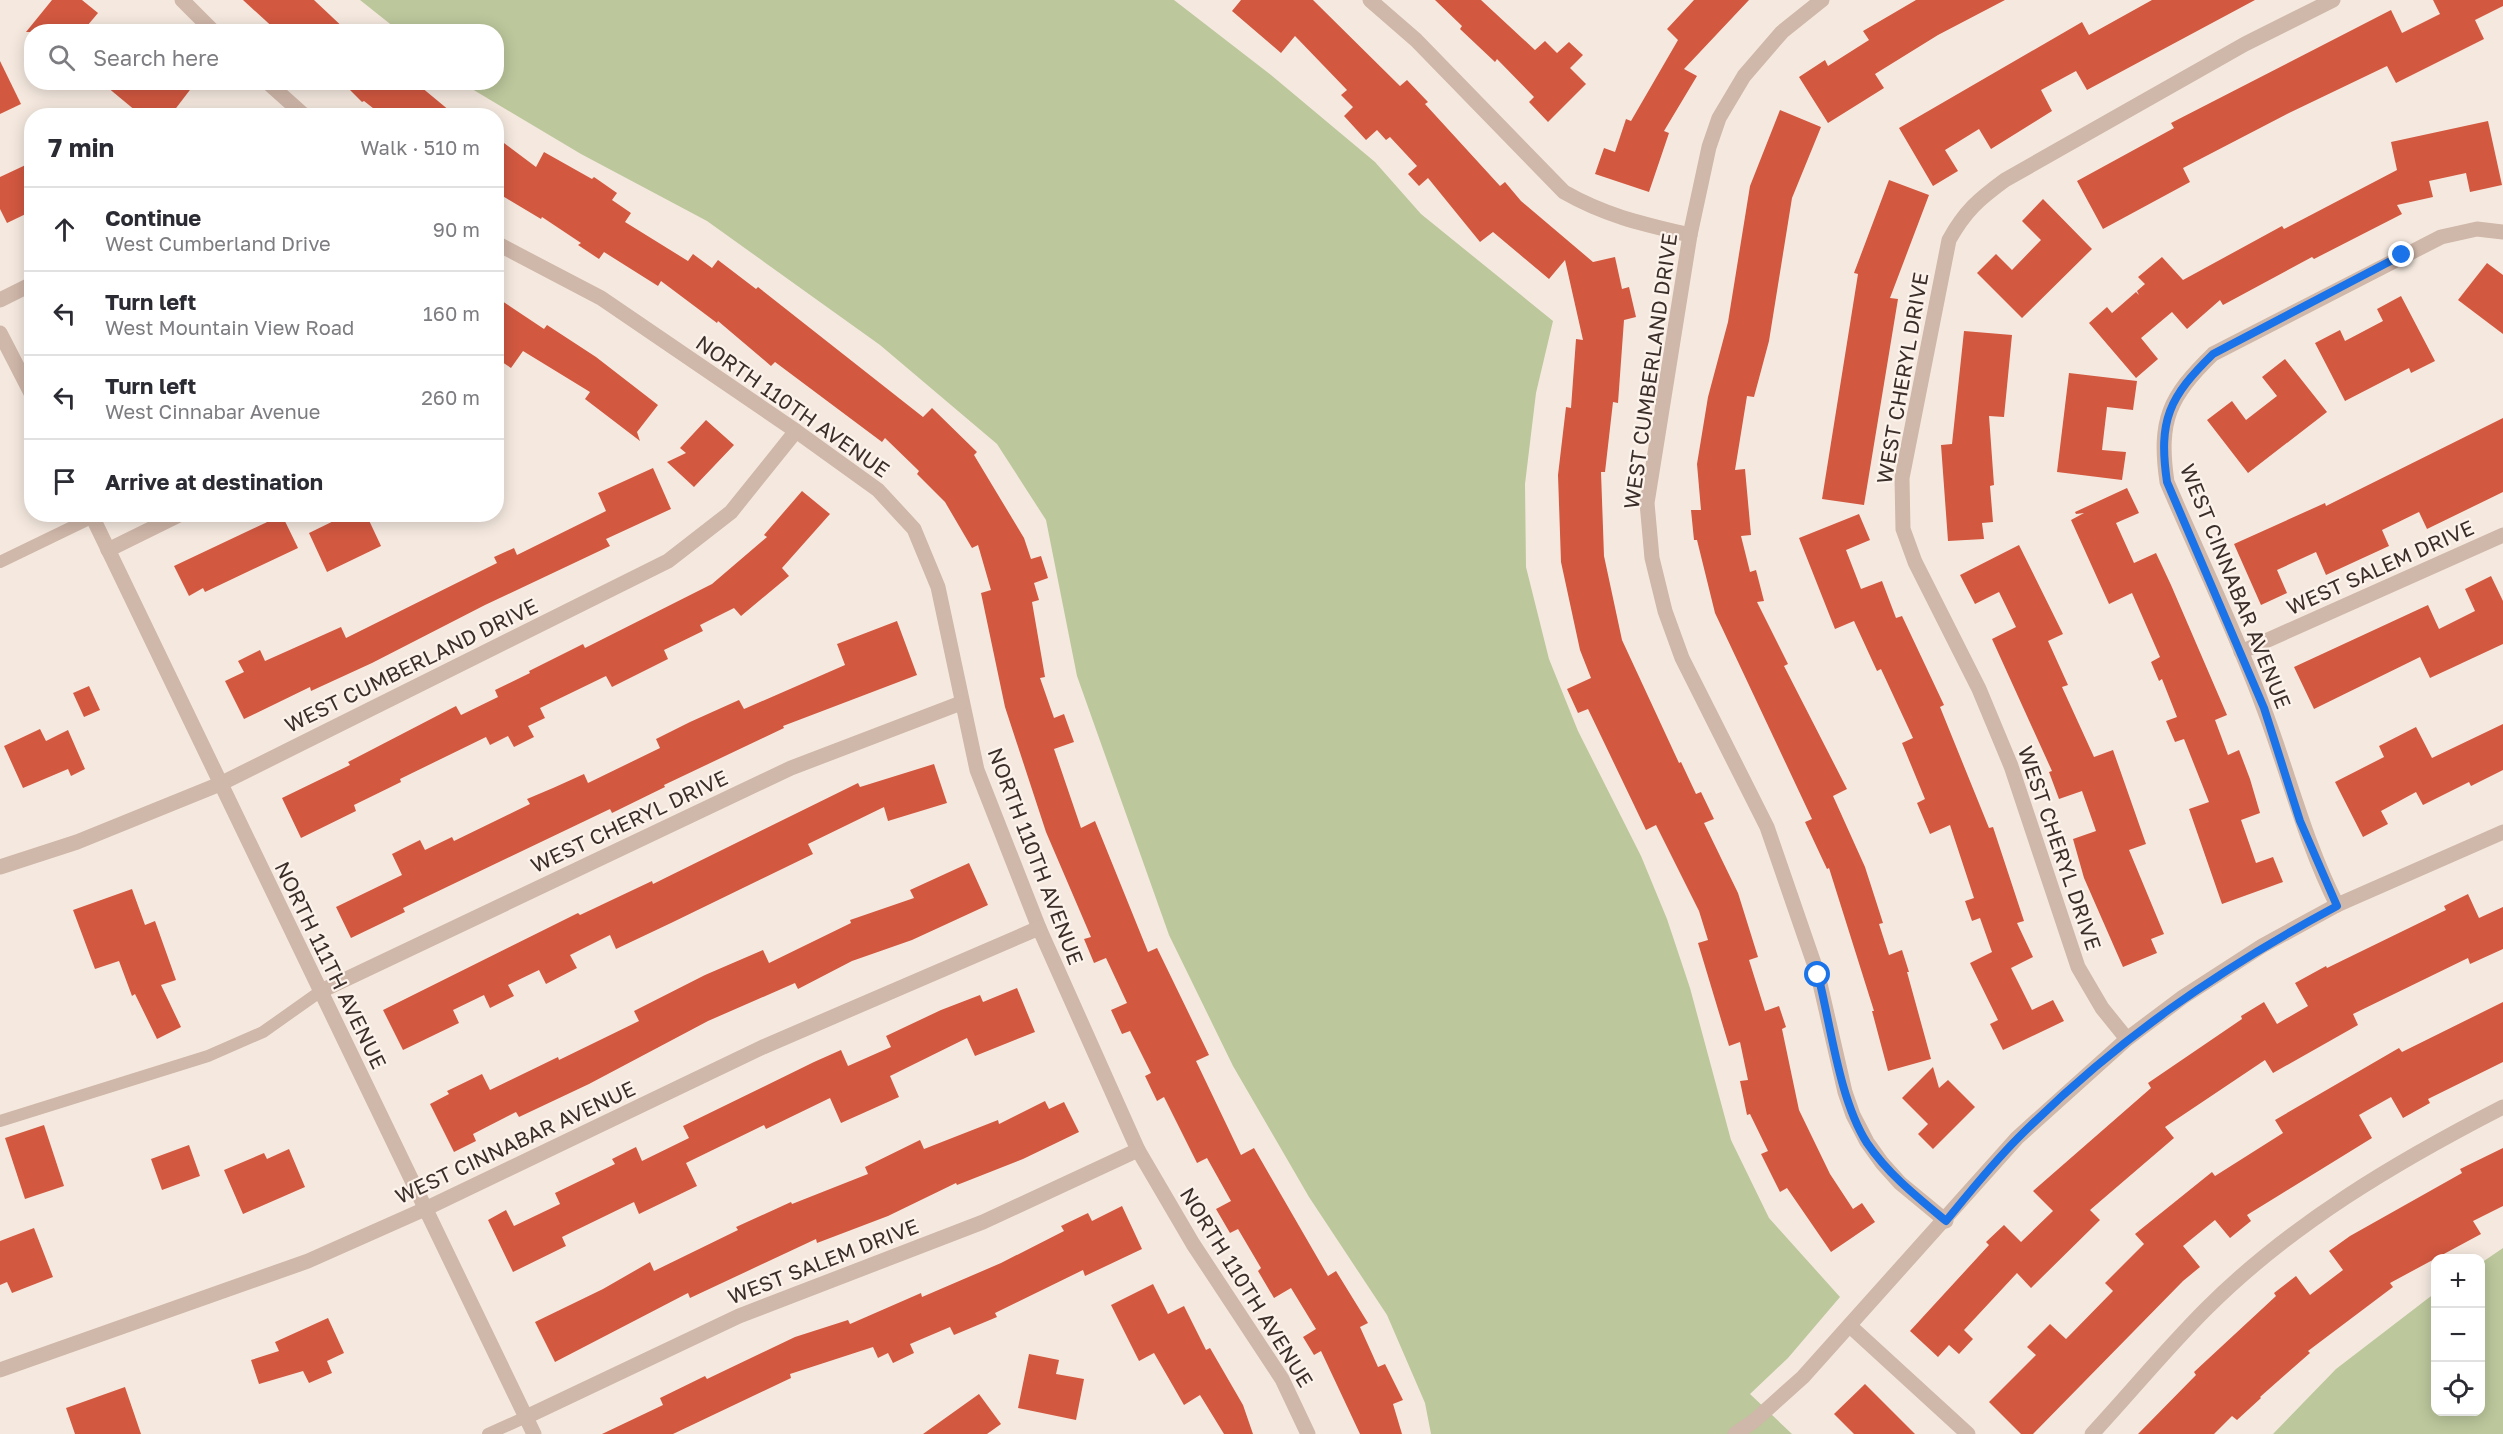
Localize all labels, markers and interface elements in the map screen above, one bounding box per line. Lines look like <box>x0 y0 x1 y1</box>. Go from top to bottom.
search box <box>24 24 504 90</box>
icon: search <box>45 41 78 74</box>
text: Search here <box>93 44 219 71</box>
text: 7 min <box>48 132 114 163</box>
text: Walk · 510 m <box>360 135 480 159</box>
text: Continue <box>105 204 201 231</box>
icon: ahead <box>48 213 81 246</box>
text: 90 m <box>433 217 480 241</box>
text: West Cumberland Drive <box>105 231 331 255</box>
street label: WEST CUMBERLAND DRIVE <box>1618 231 1682 511</box>
route end <box>2388 241 2414 267</box>
street label: WEST CHERYL DRIVE <box>1871 270 1933 486</box>
text: Turn left <box>105 288 196 315</box>
icon: left <box>48 297 81 330</box>
text: 160 m <box>423 301 480 325</box>
text: West Mountain View Road <box>105 315 354 339</box>
street label: NORTH 110TH AVENUE <box>691 329 895 483</box>
text: Turn left <box>105 372 196 399</box>
icon: left <box>48 381 81 414</box>
text: 260 m <box>421 385 480 409</box>
text: West Cinnabar Avenue <box>105 399 320 423</box>
street label: WEST CINNABAR AVENUE <box>2175 460 2297 712</box>
icon: arrive <box>48 465 81 498</box>
text: Arrive at destination <box>105 468 323 495</box>
street label: WEST SALEM DRIVE <box>2282 514 2478 620</box>
street label: WEST CUMBERLAND DRIVE <box>280 592 542 738</box>
street label: WEST CHERYL DRIVE <box>2013 742 2107 954</box>
street label: NORTH 110TH AVENUE <box>983 744 1089 968</box>
street label: WEST CHERYL DRIVE <box>526 764 732 878</box>
street label: NORTH 111TH AVENUE <box>269 857 393 1073</box>
route start <box>1804 961 1830 987</box>
street label: WEST CINNABAR AVENUE <box>391 1075 639 1209</box>
street label: NORTH 110TH AVENUE <box>1175 1182 1319 1392</box>
street label: WEST SALEM DRIVE <box>724 1213 922 1309</box>
map controls <box>2431 1254 2485 1416</box>
button: + <box>2431 1254 2485 1308</box>
button: − <box>2431 1308 2485 1362</box>
button: locate <box>2431 1362 2485 1416</box>

